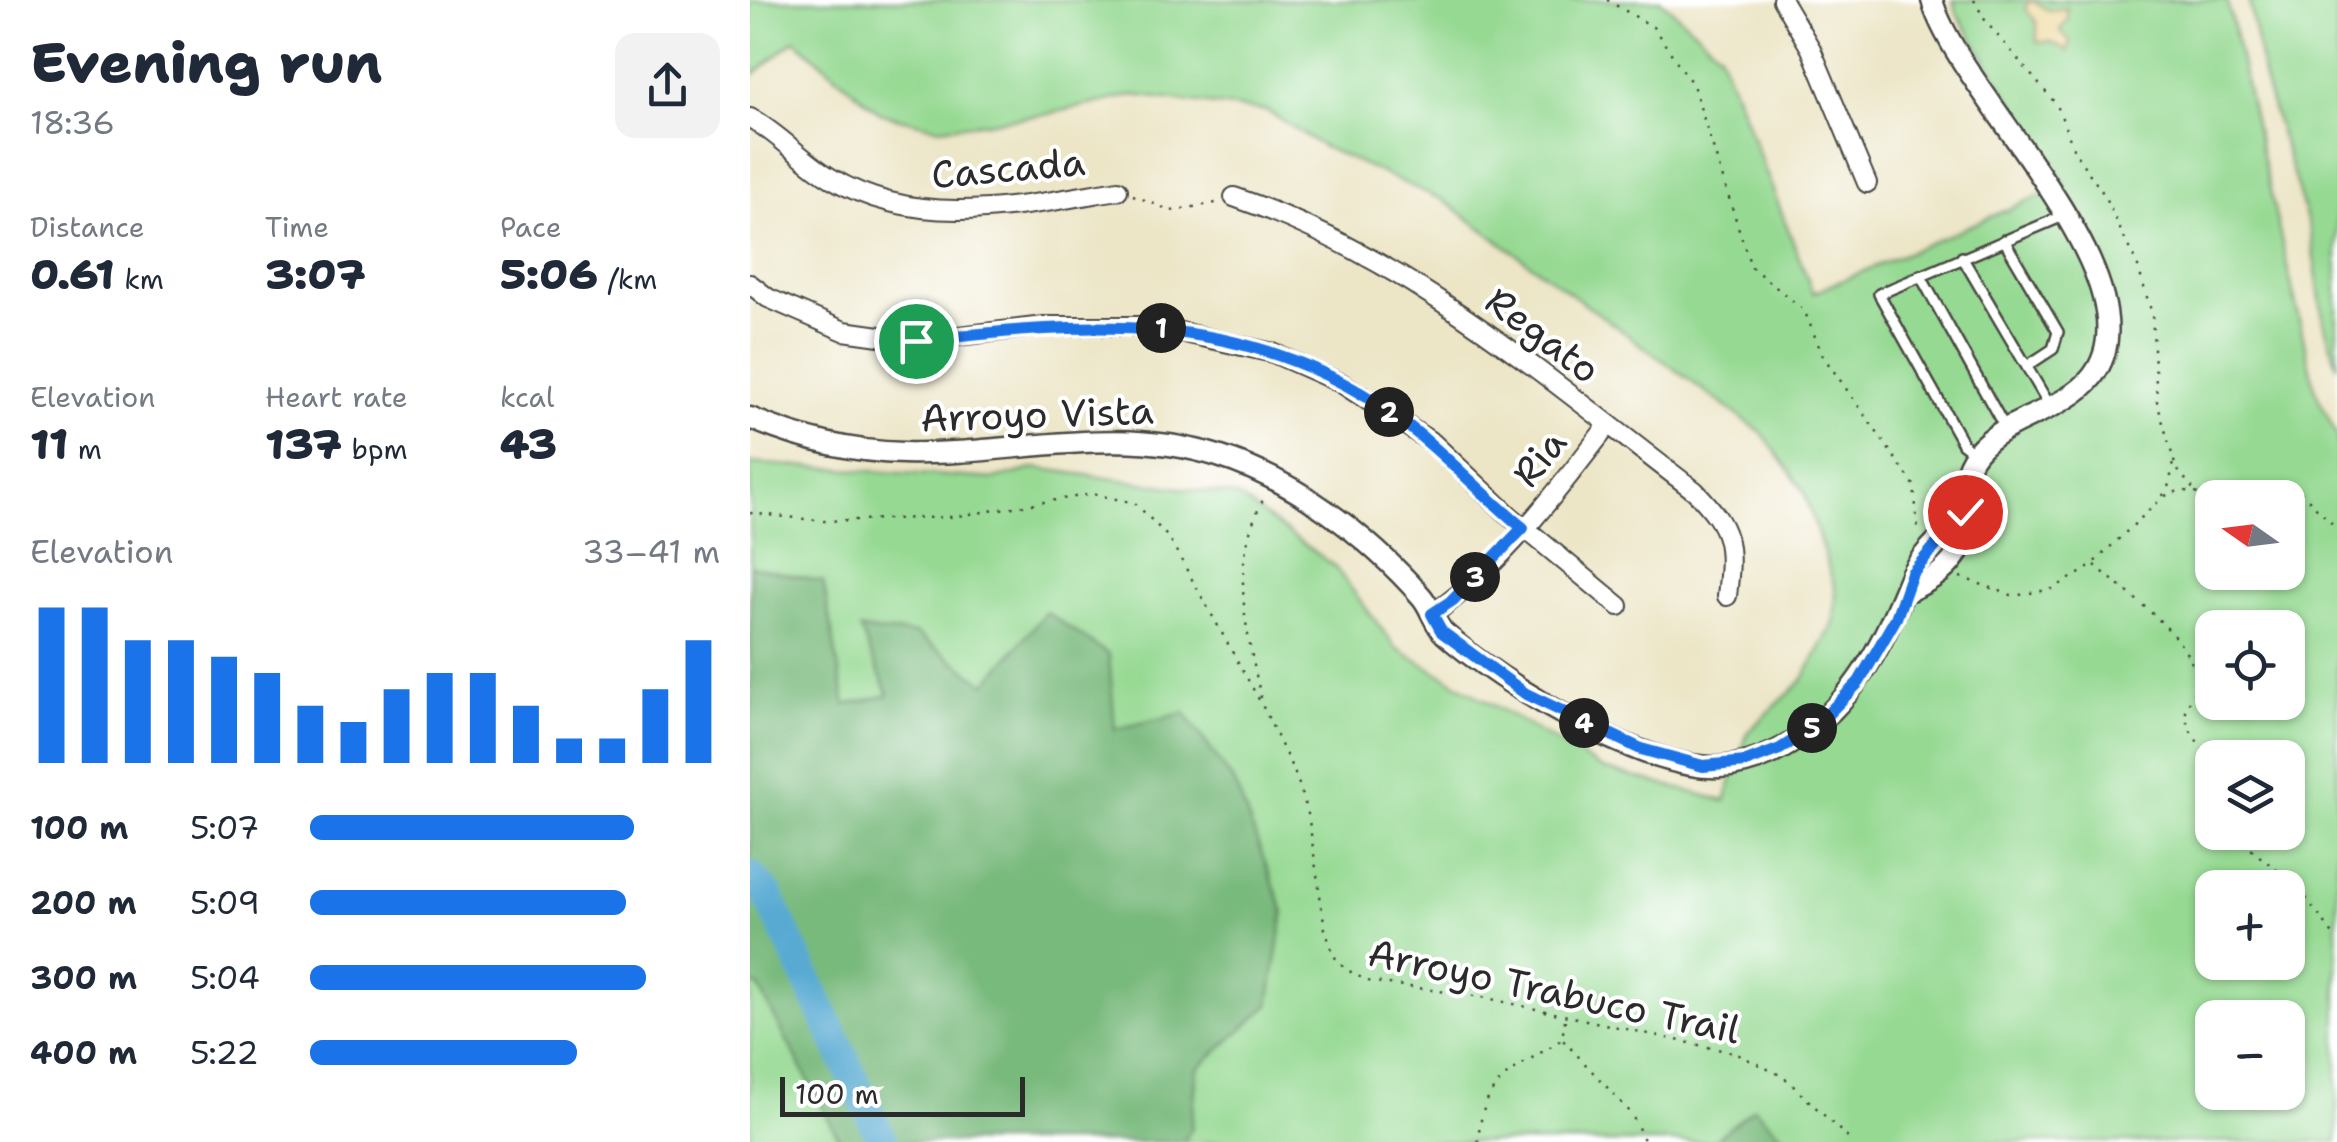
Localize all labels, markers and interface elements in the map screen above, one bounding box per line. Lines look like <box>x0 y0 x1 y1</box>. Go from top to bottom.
text: Evening run <box>30 26 382 100</box>
button: share <box>615 33 720 138</box>
text: 18:36 <box>30 101 115 144</box>
street label: Cascada <box>929 136 1087 200</box>
text: Distance <box>30 208 145 246</box>
text: Time <box>265 208 329 246</box>
text: Pace <box>500 208 562 246</box>
text: 0.61 <box>30 246 115 302</box>
text: 3:07 <box>265 246 366 302</box>
text: 5:06 <box>500 246 598 302</box>
text: km <box>115 260 164 298</box>
text: /km <box>598 260 657 298</box>
street label: Regato <box>1475 275 1611 395</box>
pin <box>874 299 959 384</box>
pin: 1 <box>1136 303 1186 353</box>
text: 1 <box>1155 309 1167 347</box>
icon: arrive <box>889 314 944 369</box>
text: Elevation <box>30 378 155 416</box>
text: Heart rate <box>265 378 408 416</box>
text: kcal <box>500 378 554 416</box>
street label: Arroyo Vista <box>920 384 1155 444</box>
pin: 2 <box>1364 387 1414 437</box>
text: 2 <box>1379 393 1399 431</box>
text: 11 <box>30 416 68 472</box>
text: 137 <box>265 416 342 472</box>
text: 43 <box>500 416 557 472</box>
street label: Ria <box>1500 418 1578 497</box>
text: m <box>68 430 102 468</box>
text: bpm <box>342 430 408 468</box>
pin <box>1923 470 2008 555</box>
north arrow <box>2195 480 2305 590</box>
map controls <box>2195 480 2305 1110</box>
icon: check <box>1938 485 1993 540</box>
text: Elevation <box>30 530 173 573</box>
text: 33–41 m <box>582 530 720 573</box>
pin: 3 <box>1450 552 1500 602</box>
text: 3 <box>1465 558 1485 596</box>
button: locate <box>2195 610 2305 720</box>
pin: 4 <box>1559 698 1609 748</box>
pin: 5 <box>1787 703 1837 753</box>
text: 4 <box>1574 704 1594 742</box>
text: 5 <box>1803 709 1821 747</box>
button: layers <box>2195 740 2305 850</box>
text: 100 m <box>30 806 129 849</box>
text: 5:07 <box>190 806 259 849</box>
button: + <box>2195 870 2305 980</box>
text: 200 m <box>30 881 137 924</box>
text: 5:09 <box>190 881 260 924</box>
street label: Arroyo Trabuco Trail <box>1363 927 1745 1055</box>
text: 300 m <box>30 956 137 999</box>
text: 5:04 <box>190 956 260 999</box>
button: − <box>2195 1000 2305 1110</box>
text: 400 m <box>30 1031 137 1074</box>
text: 5:22 <box>190 1031 259 1074</box>
scale bar <box>780 1072 1025 1116</box>
text: 100 m <box>795 1075 879 1113</box>

